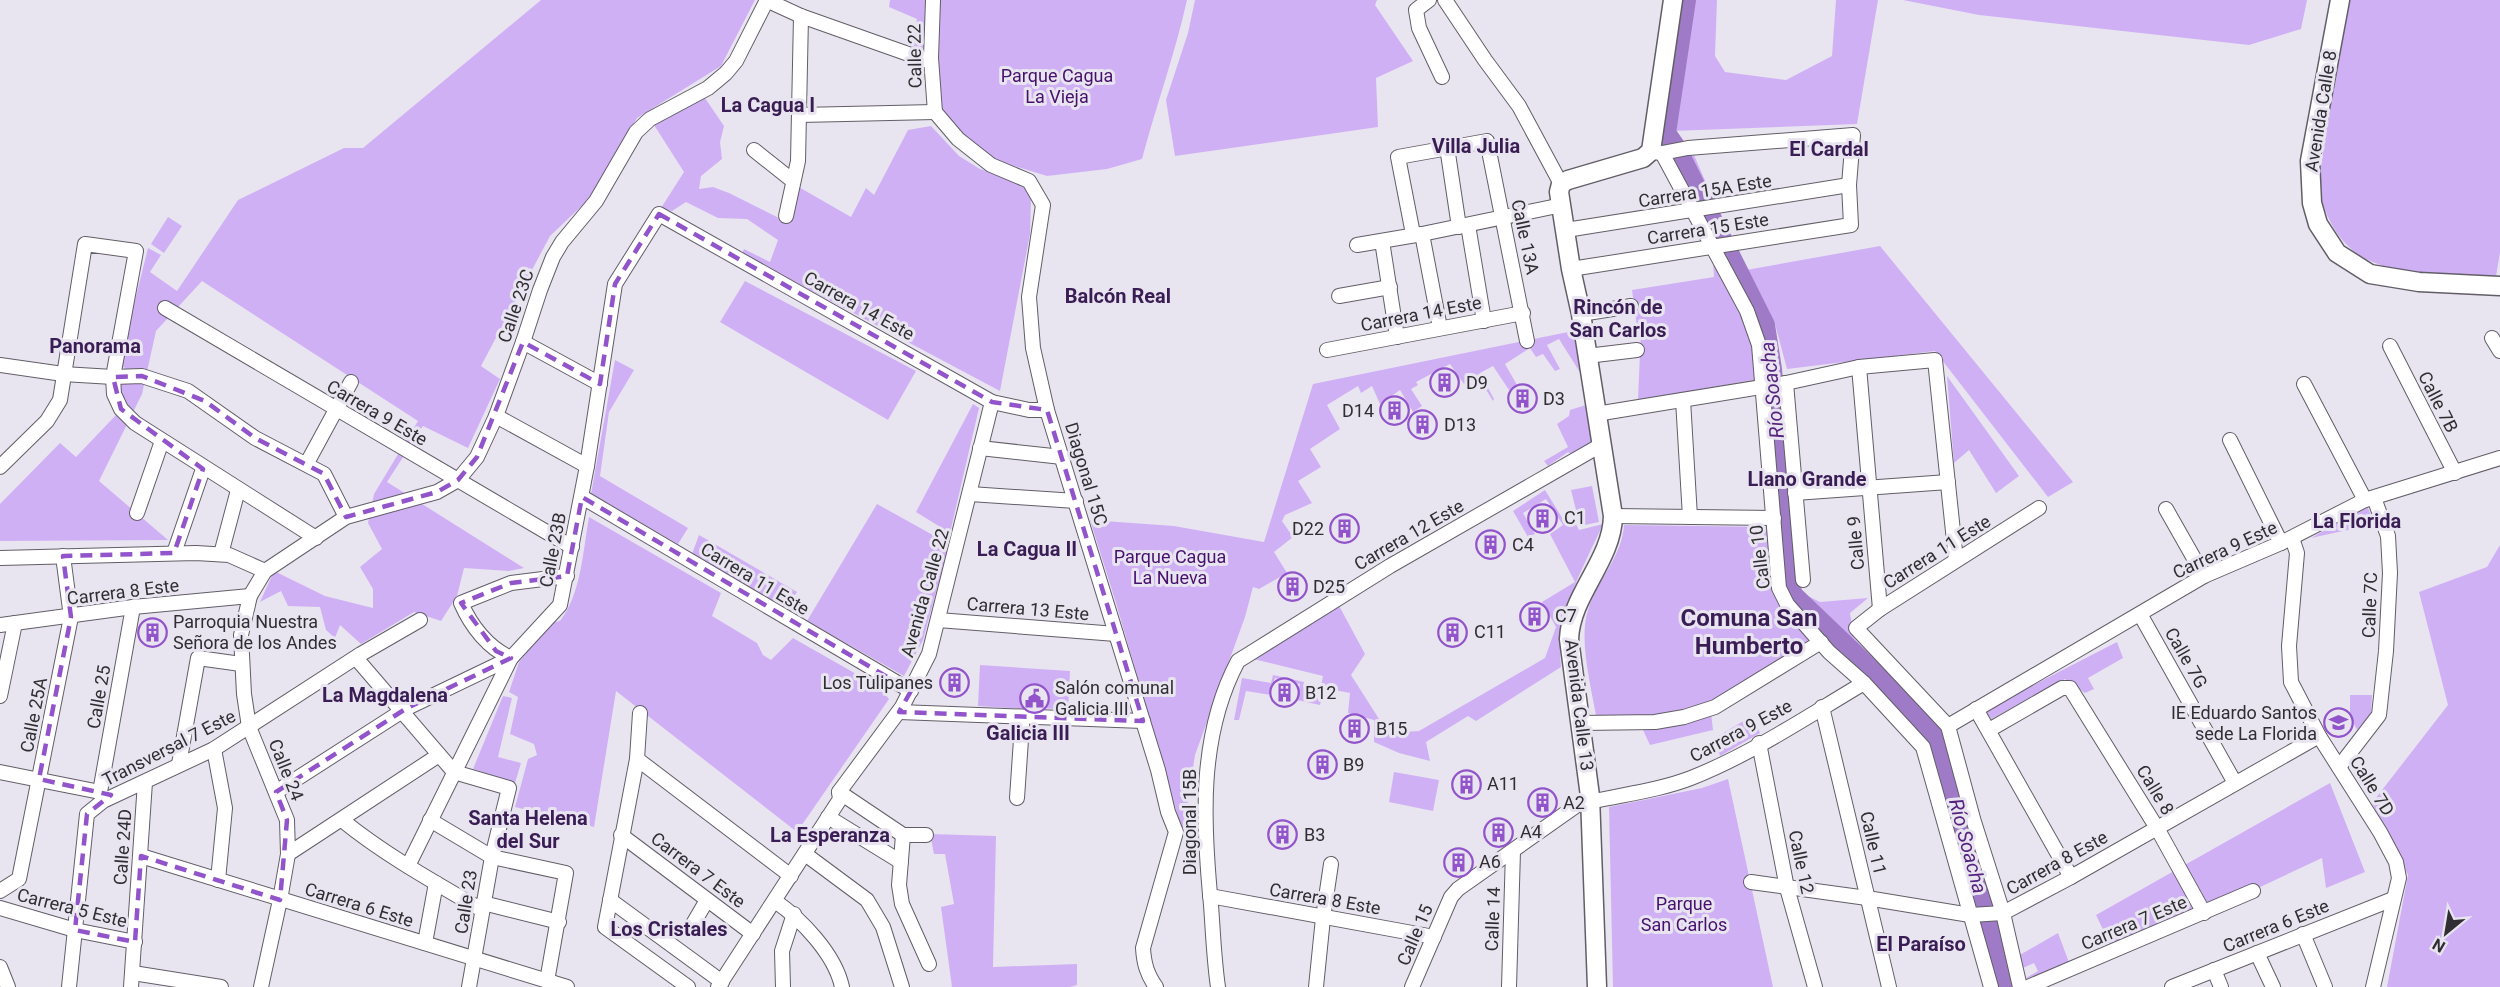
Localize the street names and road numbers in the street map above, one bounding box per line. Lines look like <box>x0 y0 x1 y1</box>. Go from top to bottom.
street label: Calle 22 <box>903 24 926 88</box>
street label: Avenida Calle 8 <box>2301 49 2340 173</box>
street label: Carrera 15A Este <box>1637 170 1773 211</box>
street label: Calle 13A <box>1507 197 1544 277</box>
street label: Carrera 15 Este <box>1646 209 1770 248</box>
street label: Calle 23C <box>493 266 538 345</box>
street label: Carrera 14 Este <box>800 267 918 345</box>
street label: Carrera 14 Este <box>1359 291 1483 336</box>
street label: Calle 7B <box>2414 368 2463 436</box>
street label: Carrera 9 Este <box>323 375 431 450</box>
street label: Diagonal 15C <box>1061 420 1112 528</box>
street label: Carrera 12 Este <box>1350 495 1467 574</box>
street label: Carrera 11 Este <box>1879 510 1994 593</box>
street label: Calle 23B <box>535 511 570 589</box>
street label: Calle 9 <box>1843 515 1868 571</box>
street label: Carrera 9 Este <box>2169 516 2280 583</box>
street label: Calle 10 <box>1745 524 1774 590</box>
street label: Avenida Calle 22 <box>896 526 953 660</box>
street label: Carrera 11 Este <box>697 538 813 619</box>
street label: Calle 7C <box>2358 572 2381 638</box>
street label: Carrera 8 Este <box>66 574 180 609</box>
street label: Carrera 13 Este <box>966 593 1090 624</box>
street label: Calle 7G <box>2161 624 2212 692</box>
street label: Avenida Calle 13 <box>1561 638 1598 772</box>
street label: Calle 25 <box>83 663 114 731</box>
street label: Calle 25A <box>16 675 51 754</box>
street label: Carrera 9 Este <box>1686 695 1795 766</box>
street label: Transversal 7 Este <box>99 705 239 790</box>
street label: Calle 24 <box>265 736 308 804</box>
street label: Calle 7D <box>2346 752 2399 819</box>
street label: Calle 8 <box>2132 761 2178 818</box>
street label: Diagonal 15B <box>1179 769 1200 875</box>
street label: Calle 24D <box>109 808 136 886</box>
street label: Calle 11 <box>1856 809 1891 877</box>
street label: Carrera 8 Este <box>2002 826 2111 899</box>
street label: Carrera 7 Este <box>647 827 750 912</box>
street label: Calle 12 <box>1785 828 1818 896</box>
street label: Calle 23 <box>450 868 481 935</box>
street label: Carrera 6 Este <box>302 878 416 931</box>
street label: Carrera 8 Este <box>1268 878 1382 919</box>
street label: Carrera 5 Este <box>15 884 129 931</box>
street label: Calle 14 <box>1481 886 1504 952</box>
street label: Carrera 7 Este <box>2078 891 2190 954</box>
street label: Carrera 6 Este <box>2220 895 2332 956</box>
street label: Calle 15 <box>1392 901 1437 969</box>

